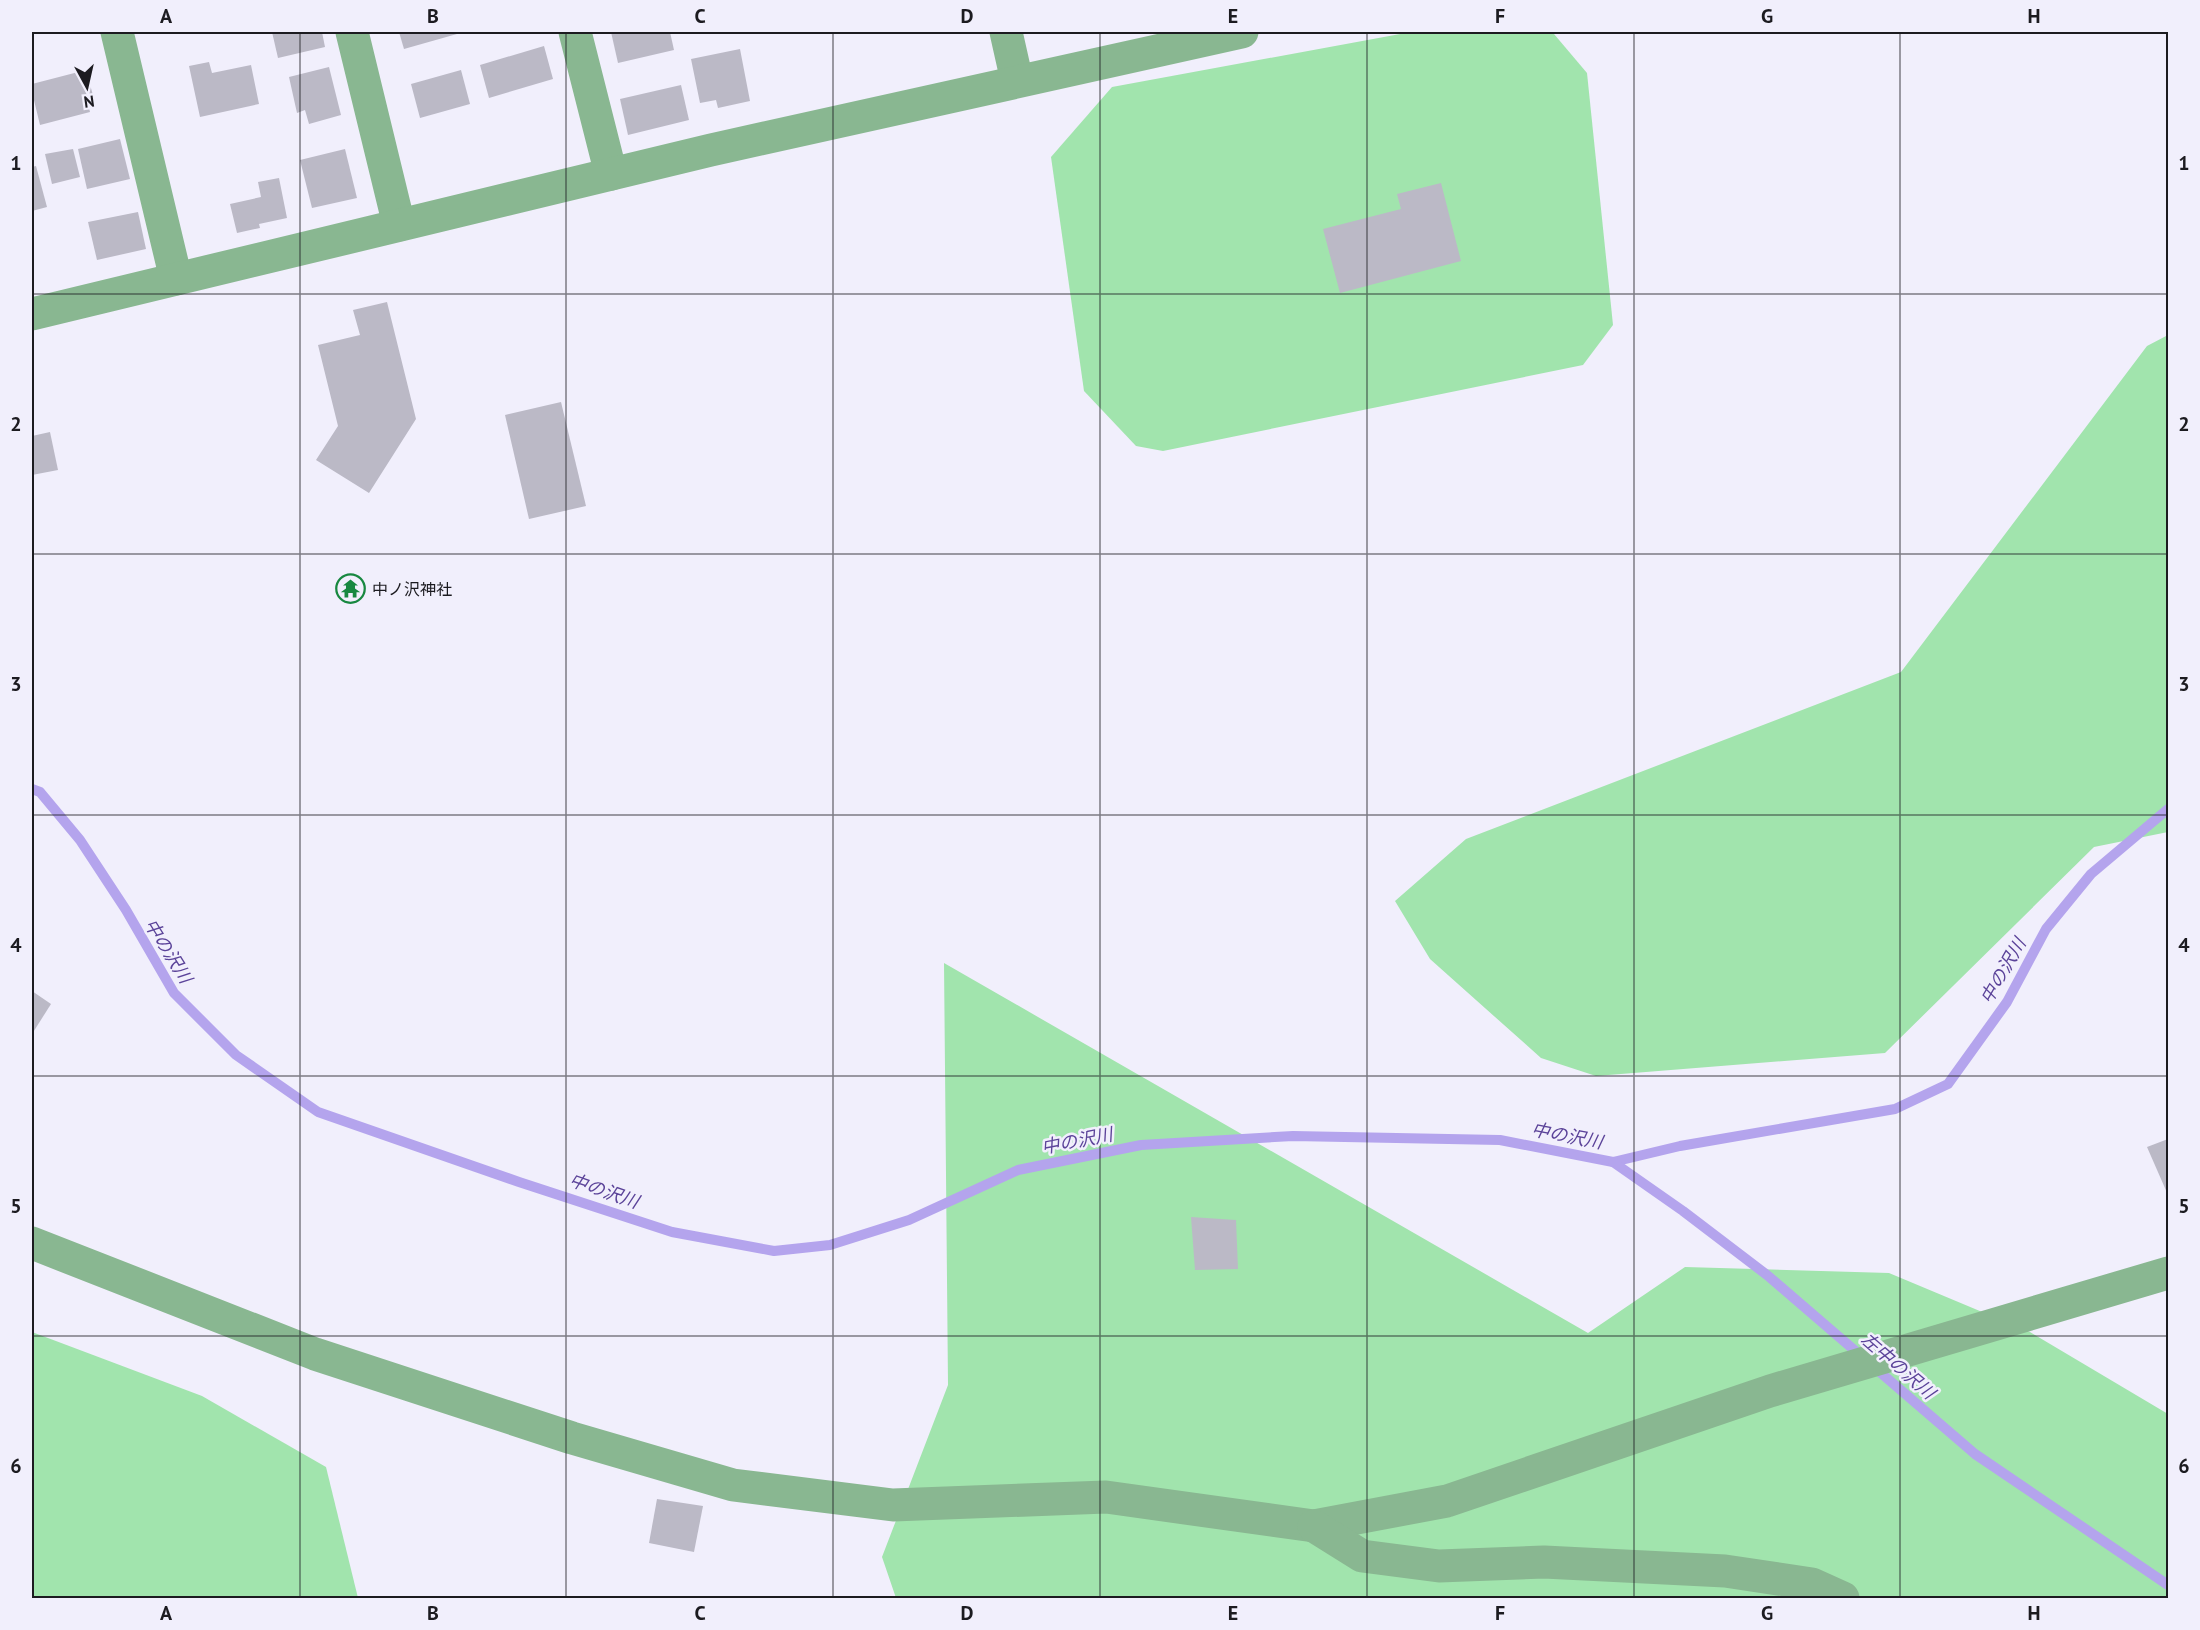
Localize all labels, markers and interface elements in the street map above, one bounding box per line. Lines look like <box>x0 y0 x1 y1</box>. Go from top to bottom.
text: A <box>160 3 173 29</box>
text: B <box>427 3 439 29</box>
text: C <box>694 3 706 29</box>
text: D <box>961 3 974 29</box>
text: E <box>1228 3 1238 29</box>
text: F <box>1495 3 1505 29</box>
text: G <box>1761 3 1773 29</box>
text: H <box>2027 3 2041 29</box>
north arrow <box>57 57 117 117</box>
text: N <box>82 91 96 112</box>
text: 1 <box>10 150 22 176</box>
text: 1 <box>2178 150 2190 176</box>
text: 2 <box>10 411 22 437</box>
text: 2 <box>2178 411 2190 437</box>
temple icon: 中ノ沢神社 <box>335 573 367 605</box>
place label: 中ノ沢神社 <box>372 579 452 599</box>
text: 3 <box>10 671 22 697</box>
text: 3 <box>2178 671 2190 697</box>
water label: 中の沢川 <box>140 914 198 989</box>
text: 4 <box>10 932 22 958</box>
water label: 中の沢川 <box>1975 932 2032 1008</box>
text: 4 <box>2178 932 2190 958</box>
water label: 中の沢川 <box>1530 1117 1607 1154</box>
water label: 中の沢川 <box>1039 1122 1116 1159</box>
water label: 中の沢川 <box>566 1168 644 1214</box>
text: 5 <box>10 1193 22 1219</box>
text: 5 <box>2178 1193 2190 1219</box>
water label: 左中の沢川 <box>1857 1327 1941 1405</box>
text: 6 <box>10 1453 22 1479</box>
text: 6 <box>2178 1453 2190 1479</box>
text: A <box>160 1600 173 1626</box>
text: B <box>427 1600 439 1626</box>
text: C <box>694 1600 706 1626</box>
text: D <box>961 1600 974 1626</box>
text: E <box>1228 1600 1238 1626</box>
text: F <box>1495 1600 1505 1626</box>
text: G <box>1761 1600 1773 1626</box>
text: H <box>2027 1600 2041 1626</box>

